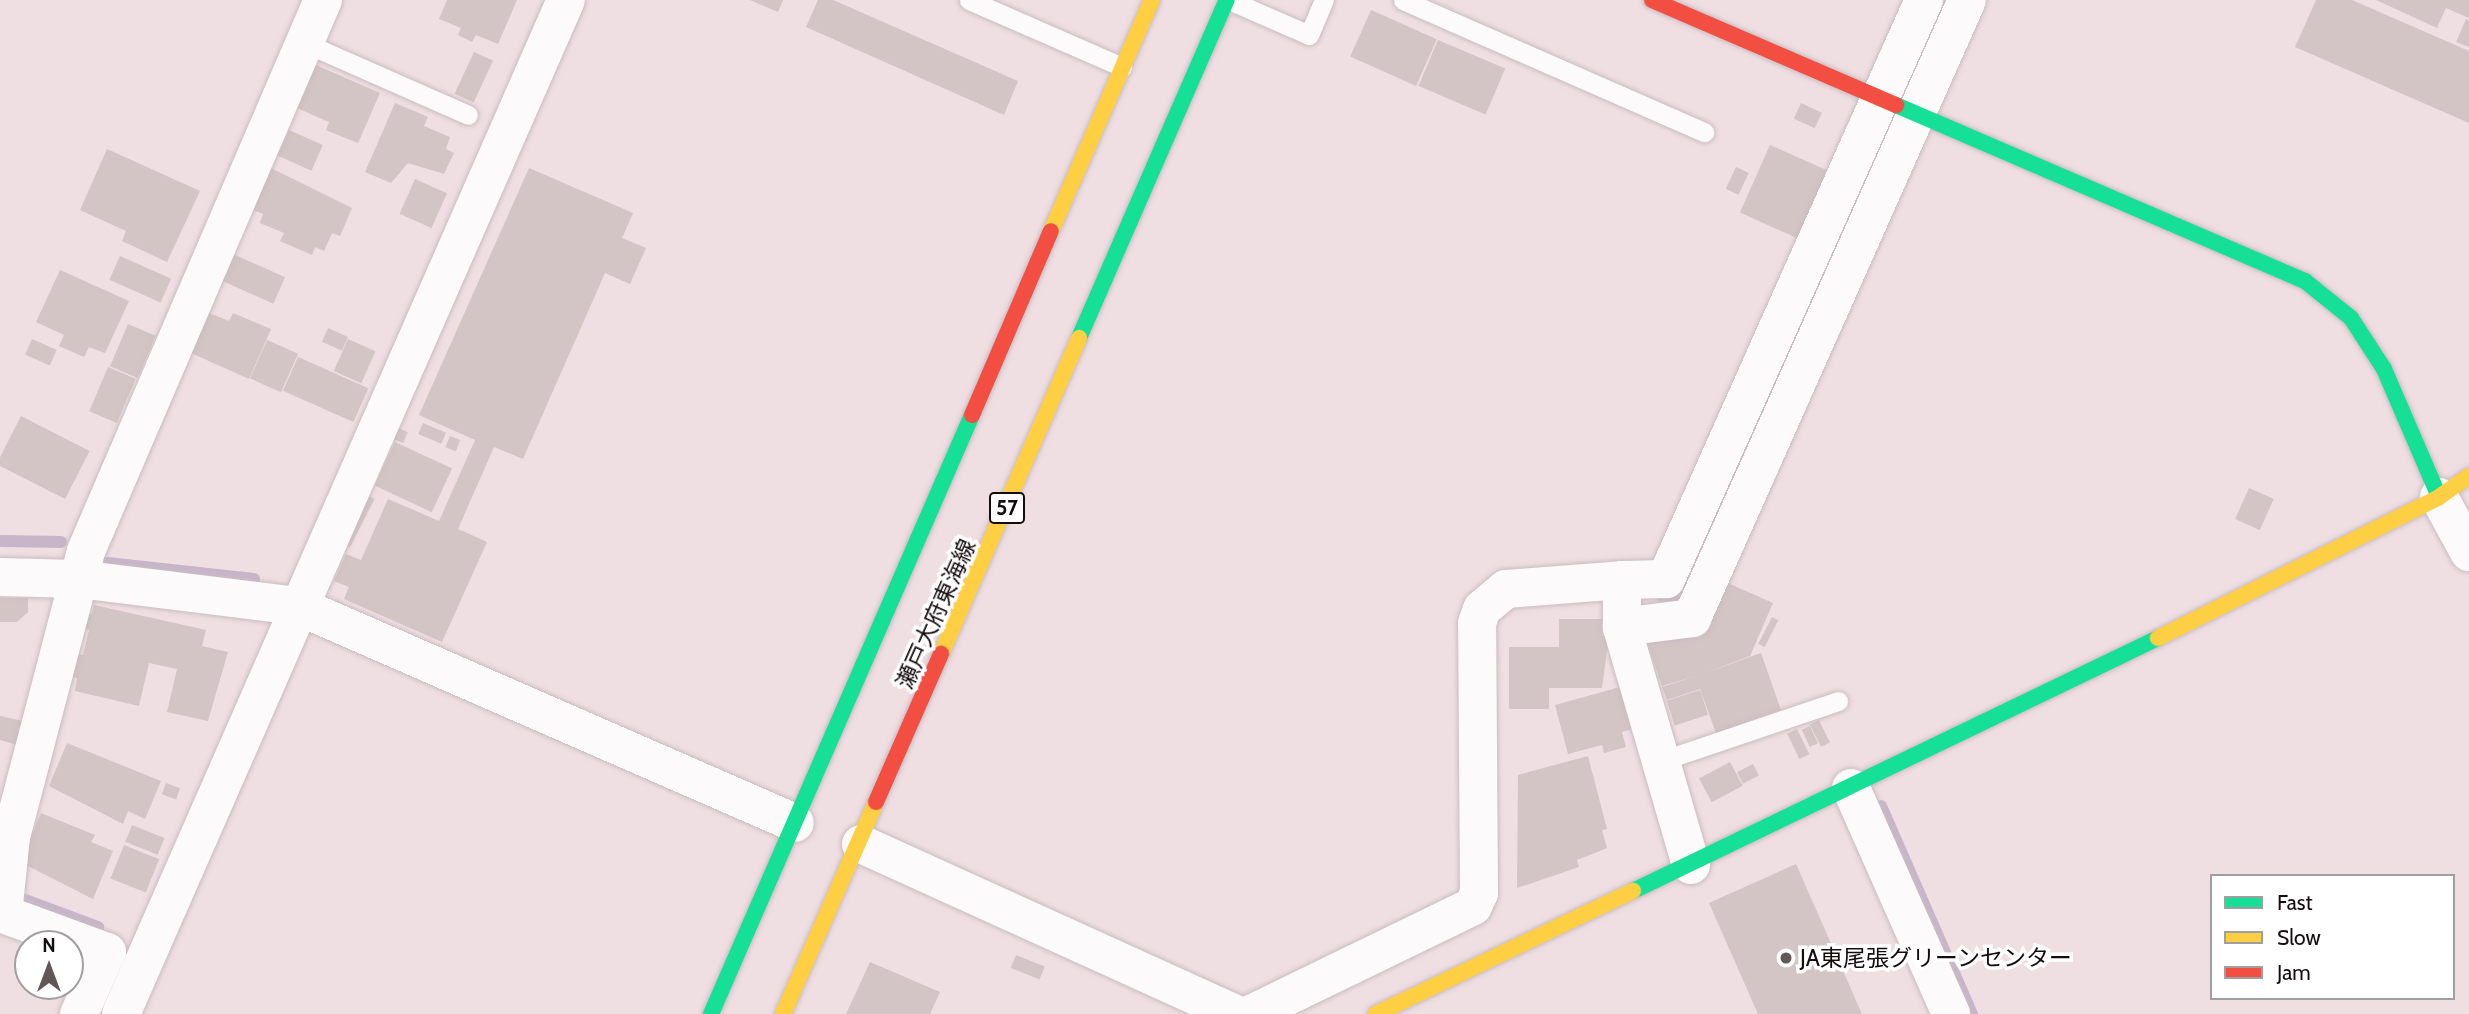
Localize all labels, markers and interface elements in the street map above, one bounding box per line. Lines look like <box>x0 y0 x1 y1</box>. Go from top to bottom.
road number: 57 <box>988 490 1026 526</box>
street label: 瀬戸大府東海線 <box>891 535 981 693</box>
legend <box>2210 874 2455 1000</box>
text: Fast <box>2277 890 2313 915</box>
text: Slow <box>2277 925 2321 950</box>
north arrow <box>14 930 84 1000</box>
text: N <box>42 934 56 957</box>
place label: JA東尾張グリーンセンター <box>1800 944 2073 972</box>
marker: JA東尾張グリーンセンター <box>1778 950 1794 966</box>
text: Jam <box>2277 960 2311 985</box>

